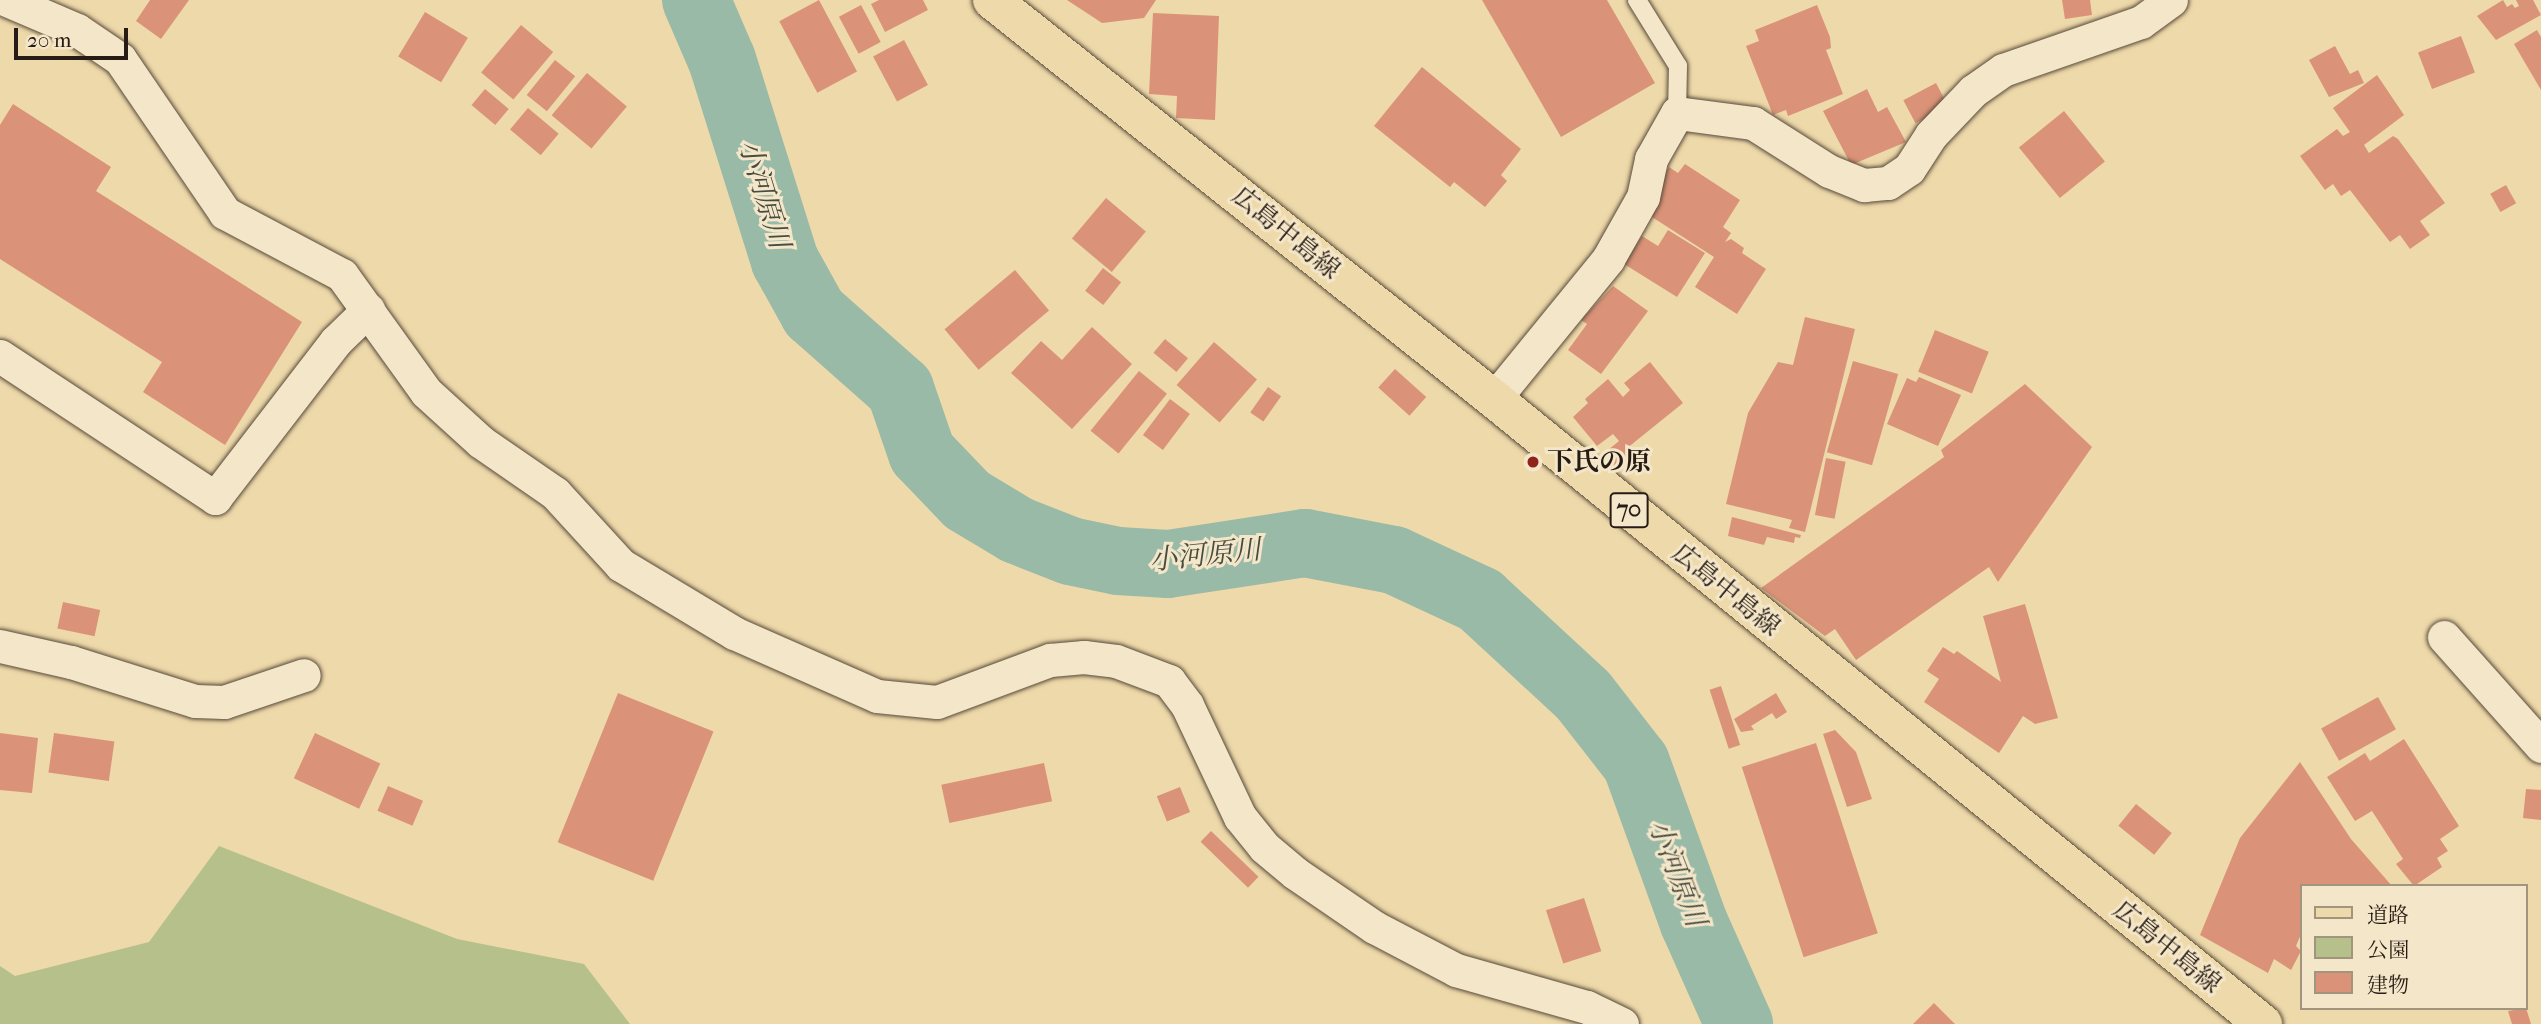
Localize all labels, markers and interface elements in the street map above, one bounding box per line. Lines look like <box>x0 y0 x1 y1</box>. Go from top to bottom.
scale bar <box>18 14 131 58</box>
text: 20 m <box>27 28 71 52</box>
water label: 小河原川 <box>732 136 796 252</box>
street label: 広島中島線 <box>1226 180 1346 286</box>
place label: 下氏の原 <box>1547 446 1651 478</box>
marker: 下氏の原 <box>1525 454 1541 470</box>
road number: 70 <box>1608 490 1650 530</box>
water label: 小河原川 <box>1148 532 1262 578</box>
street label: 広島中島線 <box>1666 537 1786 643</box>
water label: 小河原川 <box>1641 815 1713 931</box>
legend <box>2300 884 2527 1010</box>
street label: 広島中島線 <box>2107 894 2227 1000</box>
text: 道路 <box>2367 903 2409 927</box>
text: 公園 <box>2367 938 2409 962</box>
text: 建物 <box>2367 973 2409 997</box>

